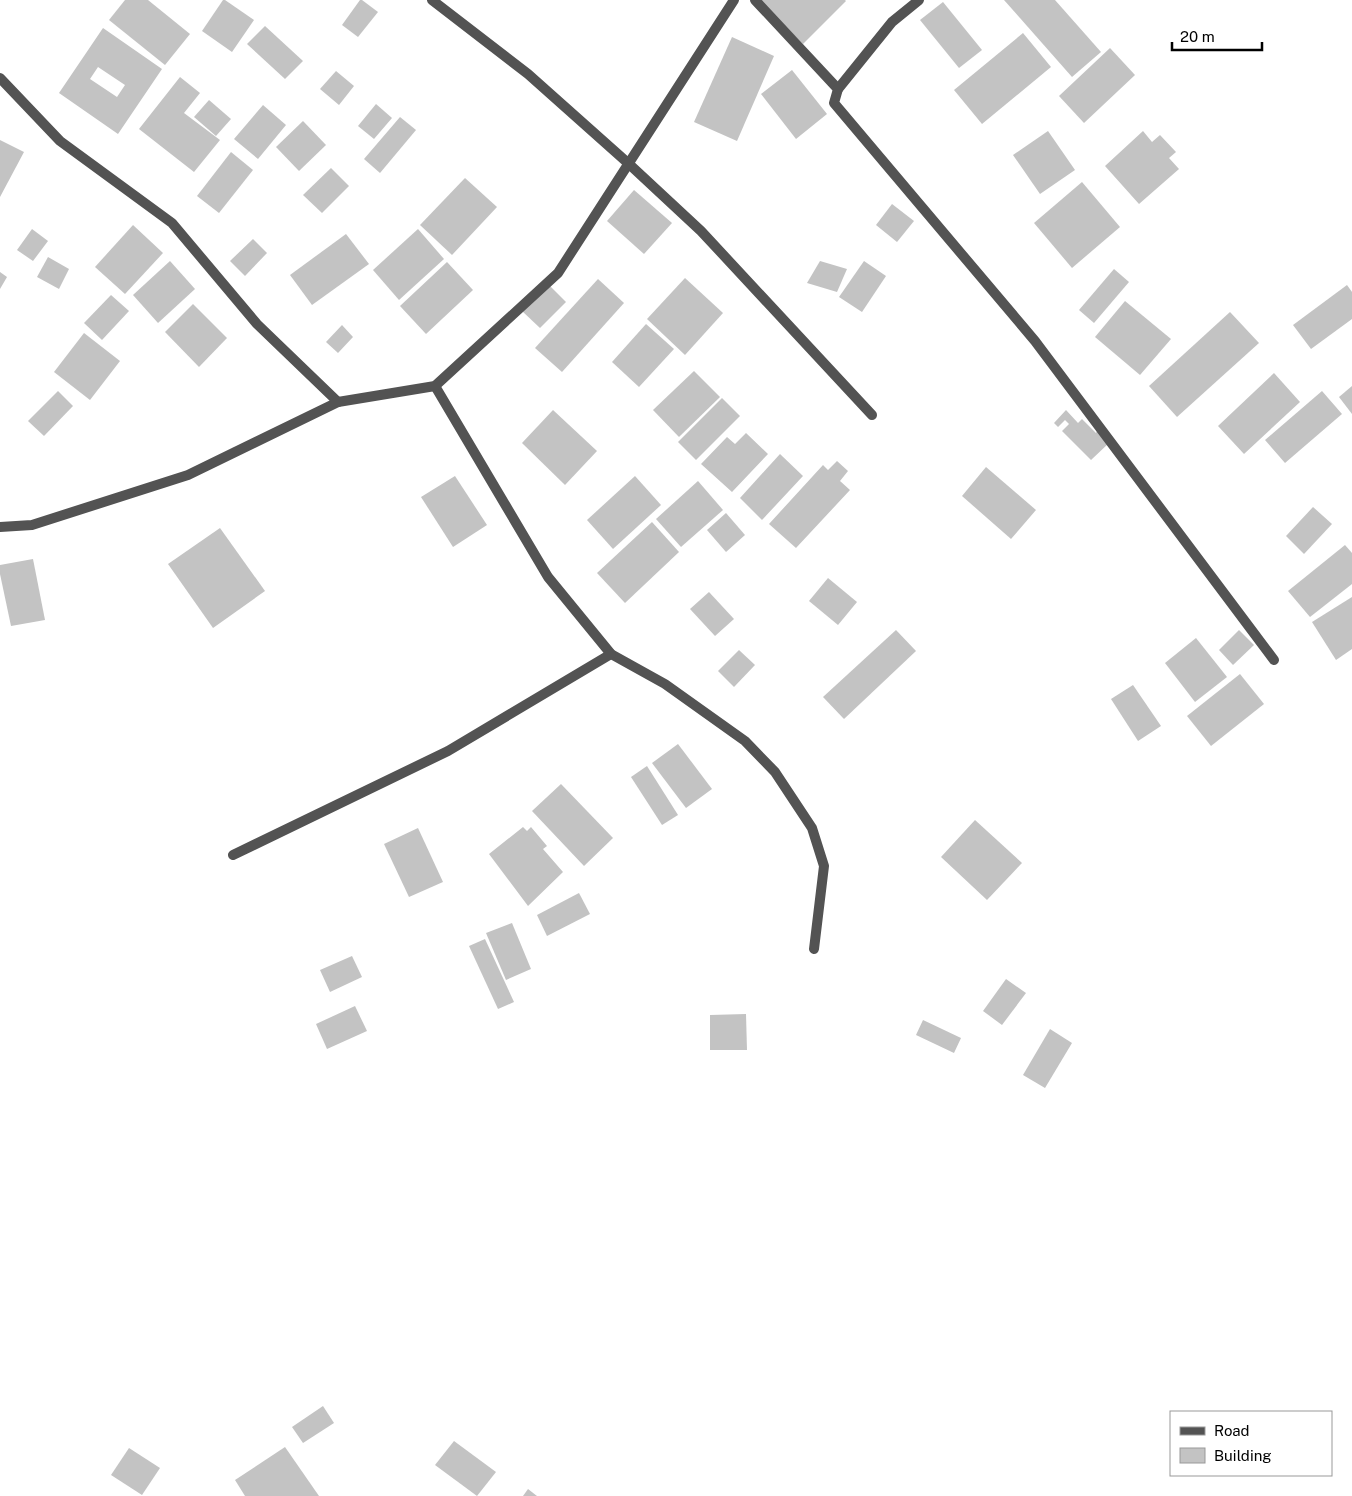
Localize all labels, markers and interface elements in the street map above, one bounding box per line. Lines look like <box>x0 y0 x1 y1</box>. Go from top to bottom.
scale bar <box>1172 20 1262 52</box>
text: 20 m <box>1180 28 1215 45</box>
legend <box>1170 1411 1332 1476</box>
text: Road <box>1214 1422 1250 1439</box>
text: Building <box>1214 1447 1272 1464</box>

